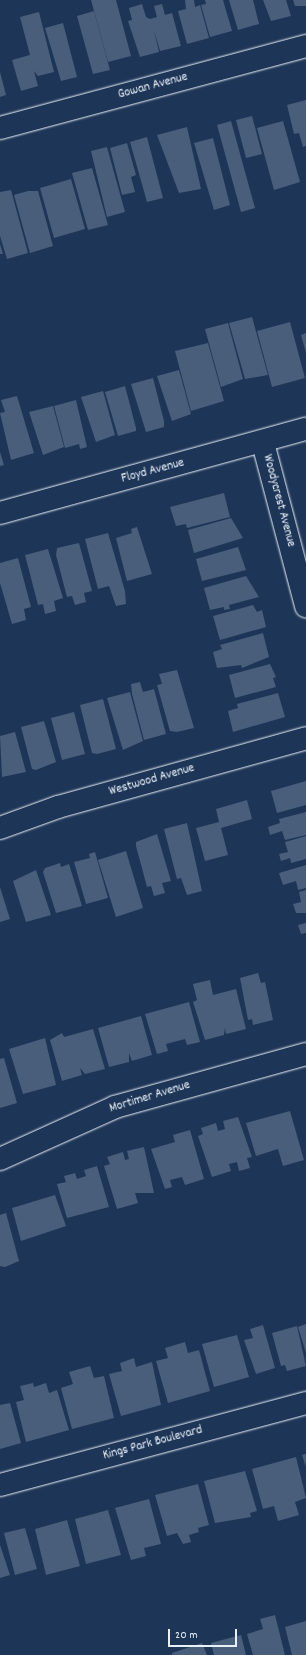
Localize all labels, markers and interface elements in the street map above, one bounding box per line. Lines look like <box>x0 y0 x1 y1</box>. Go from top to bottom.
street label: Gowan Avenue <box>117 70 189 104</box>
street label: Woodycrest Avenue <box>258 453 298 549</box>
street label: Floyd Avenue <box>120 456 186 488</box>
street label: Westwood Avenue <box>108 761 196 801</box>
street label: Mortimer Avenue <box>108 1078 192 1118</box>
street label: Kings Park Boulevard <box>101 1423 205 1465</box>
scale bar <box>170 1621 239 1647</box>
text: 20 m <box>175 1627 198 1644</box>

